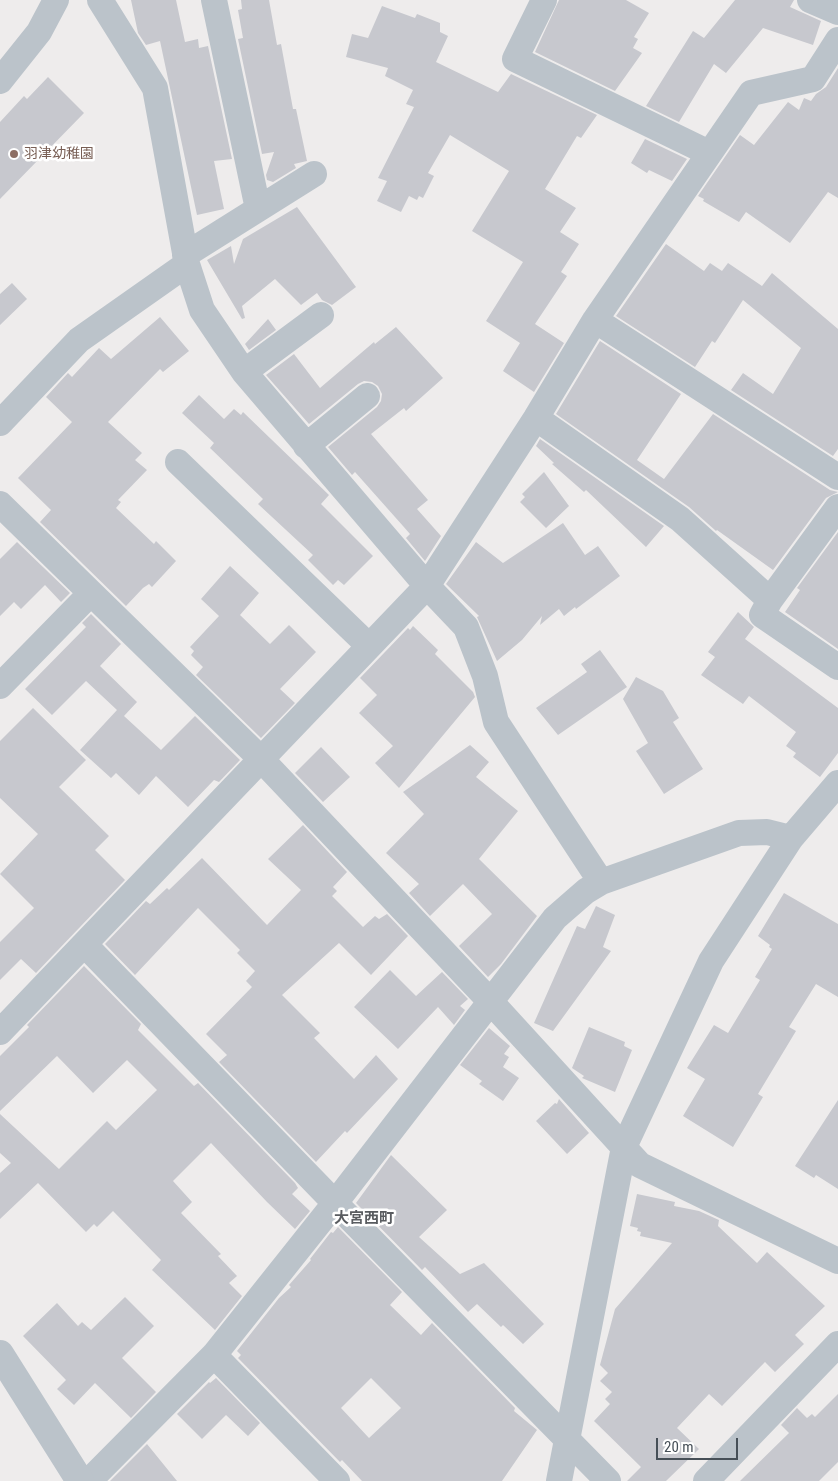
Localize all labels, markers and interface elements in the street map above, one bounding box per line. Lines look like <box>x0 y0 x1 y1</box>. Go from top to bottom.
place label: 羽津幼稚園 <box>24 146 94 162</box>
marker: 羽津幼稚園 <box>8 148 20 160</box>
district label: 大宮西町 <box>334 1210 394 1228</box>
scale bar <box>658 1428 740 1460</box>
text: 20 m <box>664 1438 694 1456</box>

